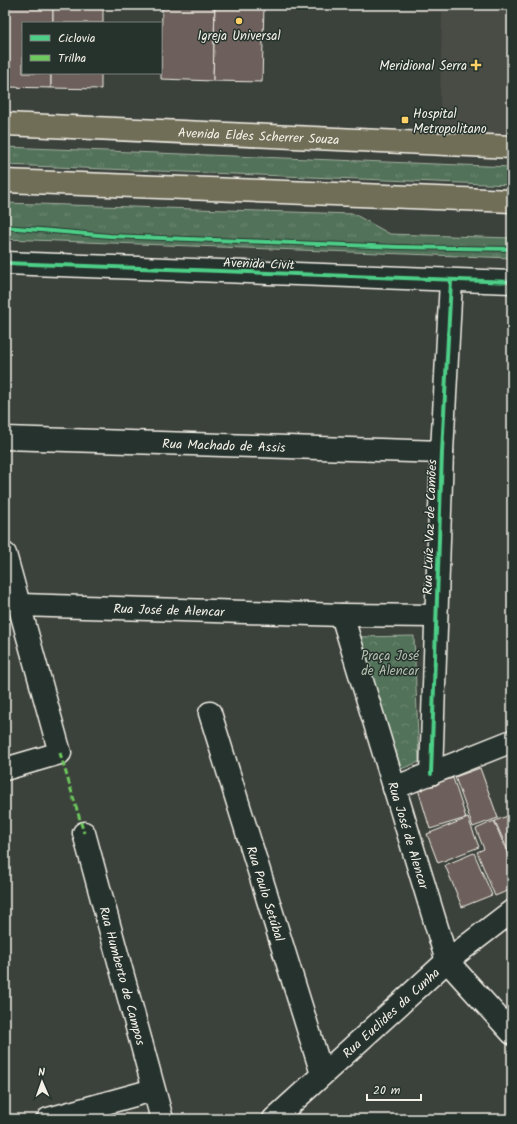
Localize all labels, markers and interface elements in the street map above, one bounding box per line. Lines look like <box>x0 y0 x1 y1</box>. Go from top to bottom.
marker: Igreja Universal <box>234 16 244 26</box>
legend <box>22 22 162 74</box>
place label: Igreja Universal <box>197 26 281 47</box>
text: Ciclovia <box>58 29 96 48</box>
text: Trilha <box>58 49 87 68</box>
place label: Meridional Serra <box>379 56 467 77</box>
marker: Meridional Serra <box>470 59 482 71</box>
place label: Hospital Metropolitano <box>413 104 487 140</box>
marker: Hospital Metropolitano <box>400 115 410 125</box>
street label: Avenida Eldes Scherrer Souza <box>178 123 340 151</box>
street label: Avenida Civit <box>223 253 296 276</box>
street label: Rua Machado de Assis <box>162 434 286 459</box>
street label: Rua Luíz Vaz de Camões <box>418 459 443 595</box>
street label: Rua José de Alencar <box>113 599 226 623</box>
park label: Praça José de Alencar <box>361 646 420 682</box>
street label: Rua José de Alencar <box>381 779 434 892</box>
street label: Rua Paulo Setúbal <box>240 844 289 944</box>
street label: Rua Humberto de Campos <box>93 904 151 1048</box>
street label: Rua Euclides da Cunha <box>338 963 445 1064</box>
north arrow <box>22 1062 62 1102</box>
text: N <box>38 1064 46 1082</box>
scale bar <box>367 1076 421 1102</box>
text: 20 m <box>373 1081 401 1100</box>

